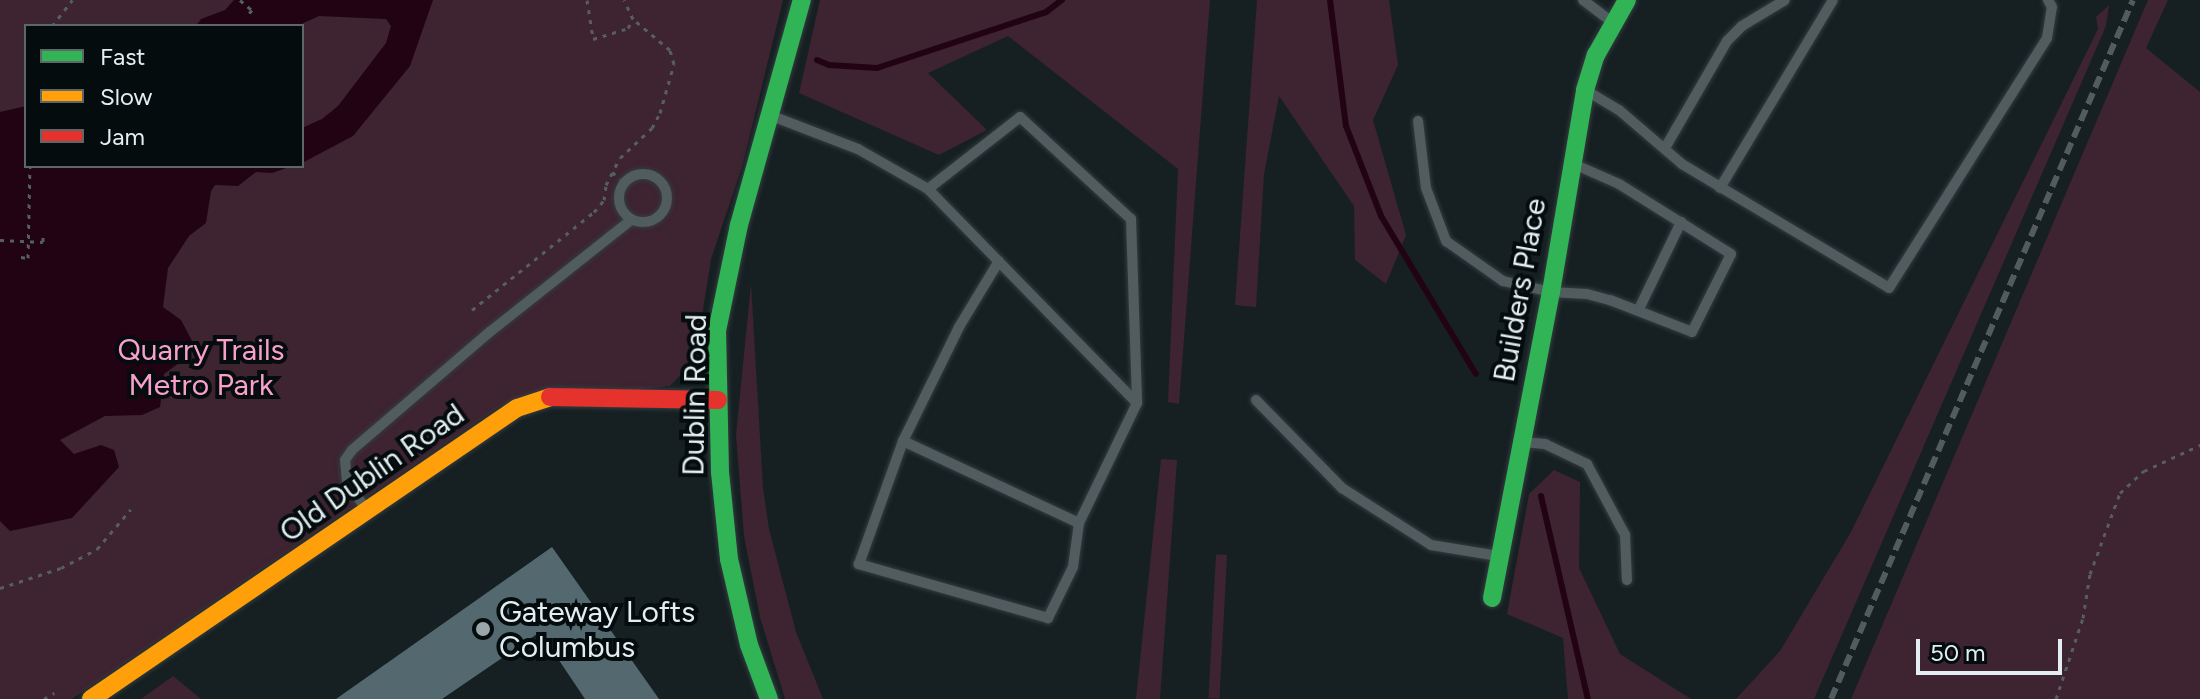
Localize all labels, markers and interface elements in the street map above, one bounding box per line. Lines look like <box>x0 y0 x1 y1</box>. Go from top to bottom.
legend <box>24 24 304 168</box>
text: Fast <box>100 42 145 71</box>
text: Slow <box>100 82 152 111</box>
text: Jam <box>100 122 145 151</box>
street label: Builders Place <box>1486 195 1554 385</box>
street label: Dublin Road <box>676 314 714 476</box>
park label: Quarry Trails Metro Park <box>117 332 285 402</box>
street label: Old Dublin Road <box>273 396 471 550</box>
place label: Gateway Lofts Columbus <box>499 594 695 664</box>
marker: Gateway Lofts Columbus <box>474 620 492 638</box>
scale bar <box>1920 623 2066 673</box>
text: 50 m <box>1930 638 1986 667</box>

